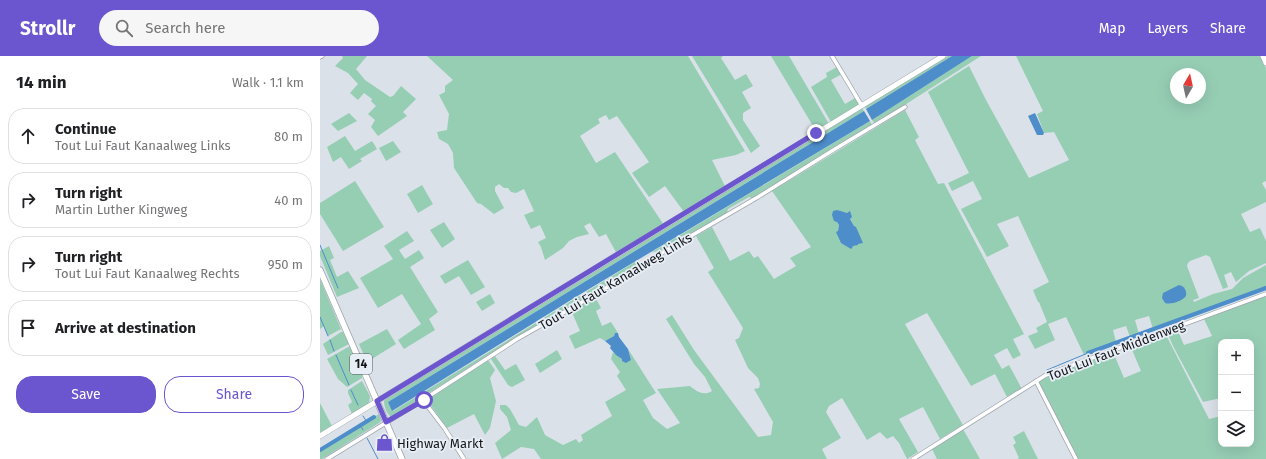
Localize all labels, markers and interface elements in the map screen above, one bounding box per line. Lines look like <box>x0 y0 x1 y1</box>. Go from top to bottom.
search box <box>99 10 379 46</box>
text: Strollr <box>20 17 75 40</box>
icon: search <box>113 17 135 39</box>
text: Search here <box>145 19 225 37</box>
text: Map <box>1099 20 1125 37</box>
text: Layers <box>1147 20 1188 37</box>
text: Share <box>1210 20 1246 37</box>
north arrow <box>1170 68 1206 104</box>
text: 14 min <box>16 72 67 93</box>
text: Walk · 1.1 km <box>232 75 304 90</box>
text: Continue <box>55 120 116 138</box>
route end <box>807 124 825 142</box>
icon: ahead <box>17 125 39 147</box>
text: 80 m <box>274 129 303 144</box>
text: Tout Lui Faut Kanaalweg Links <box>55 138 231 153</box>
text: Turn right <box>55 184 122 202</box>
icon: right <box>17 189 39 211</box>
text: 40 m <box>274 193 303 208</box>
text: Martin Luther Kingweg <box>55 202 187 217</box>
street label: Tout Lui Faut Kanaalweg Links <box>536 230 694 333</box>
text: Turn right <box>55 248 122 266</box>
icon: right <box>17 253 39 275</box>
text: 950 m <box>268 257 303 272</box>
text: Tout Lui Faut Kanaalweg Rechts <box>55 266 240 281</box>
icon: arrive <box>17 317 39 339</box>
street label: Tout Lui Faut Middenweg <box>1045 317 1187 384</box>
text: Arrive at destination <box>55 319 196 337</box>
map controls <box>1218 339 1254 447</box>
button: + <box>1218 339 1254 375</box>
road number: 14 <box>350 354 372 374</box>
button: − <box>1218 375 1254 411</box>
button: Save <box>16 376 156 413</box>
button: Share <box>164 376 304 413</box>
route start <box>415 391 433 409</box>
button: layers <box>1218 411 1254 447</box>
shop icon: Highway Markt <box>374 433 394 453</box>
place label: Highway Markt <box>397 436 484 451</box>

